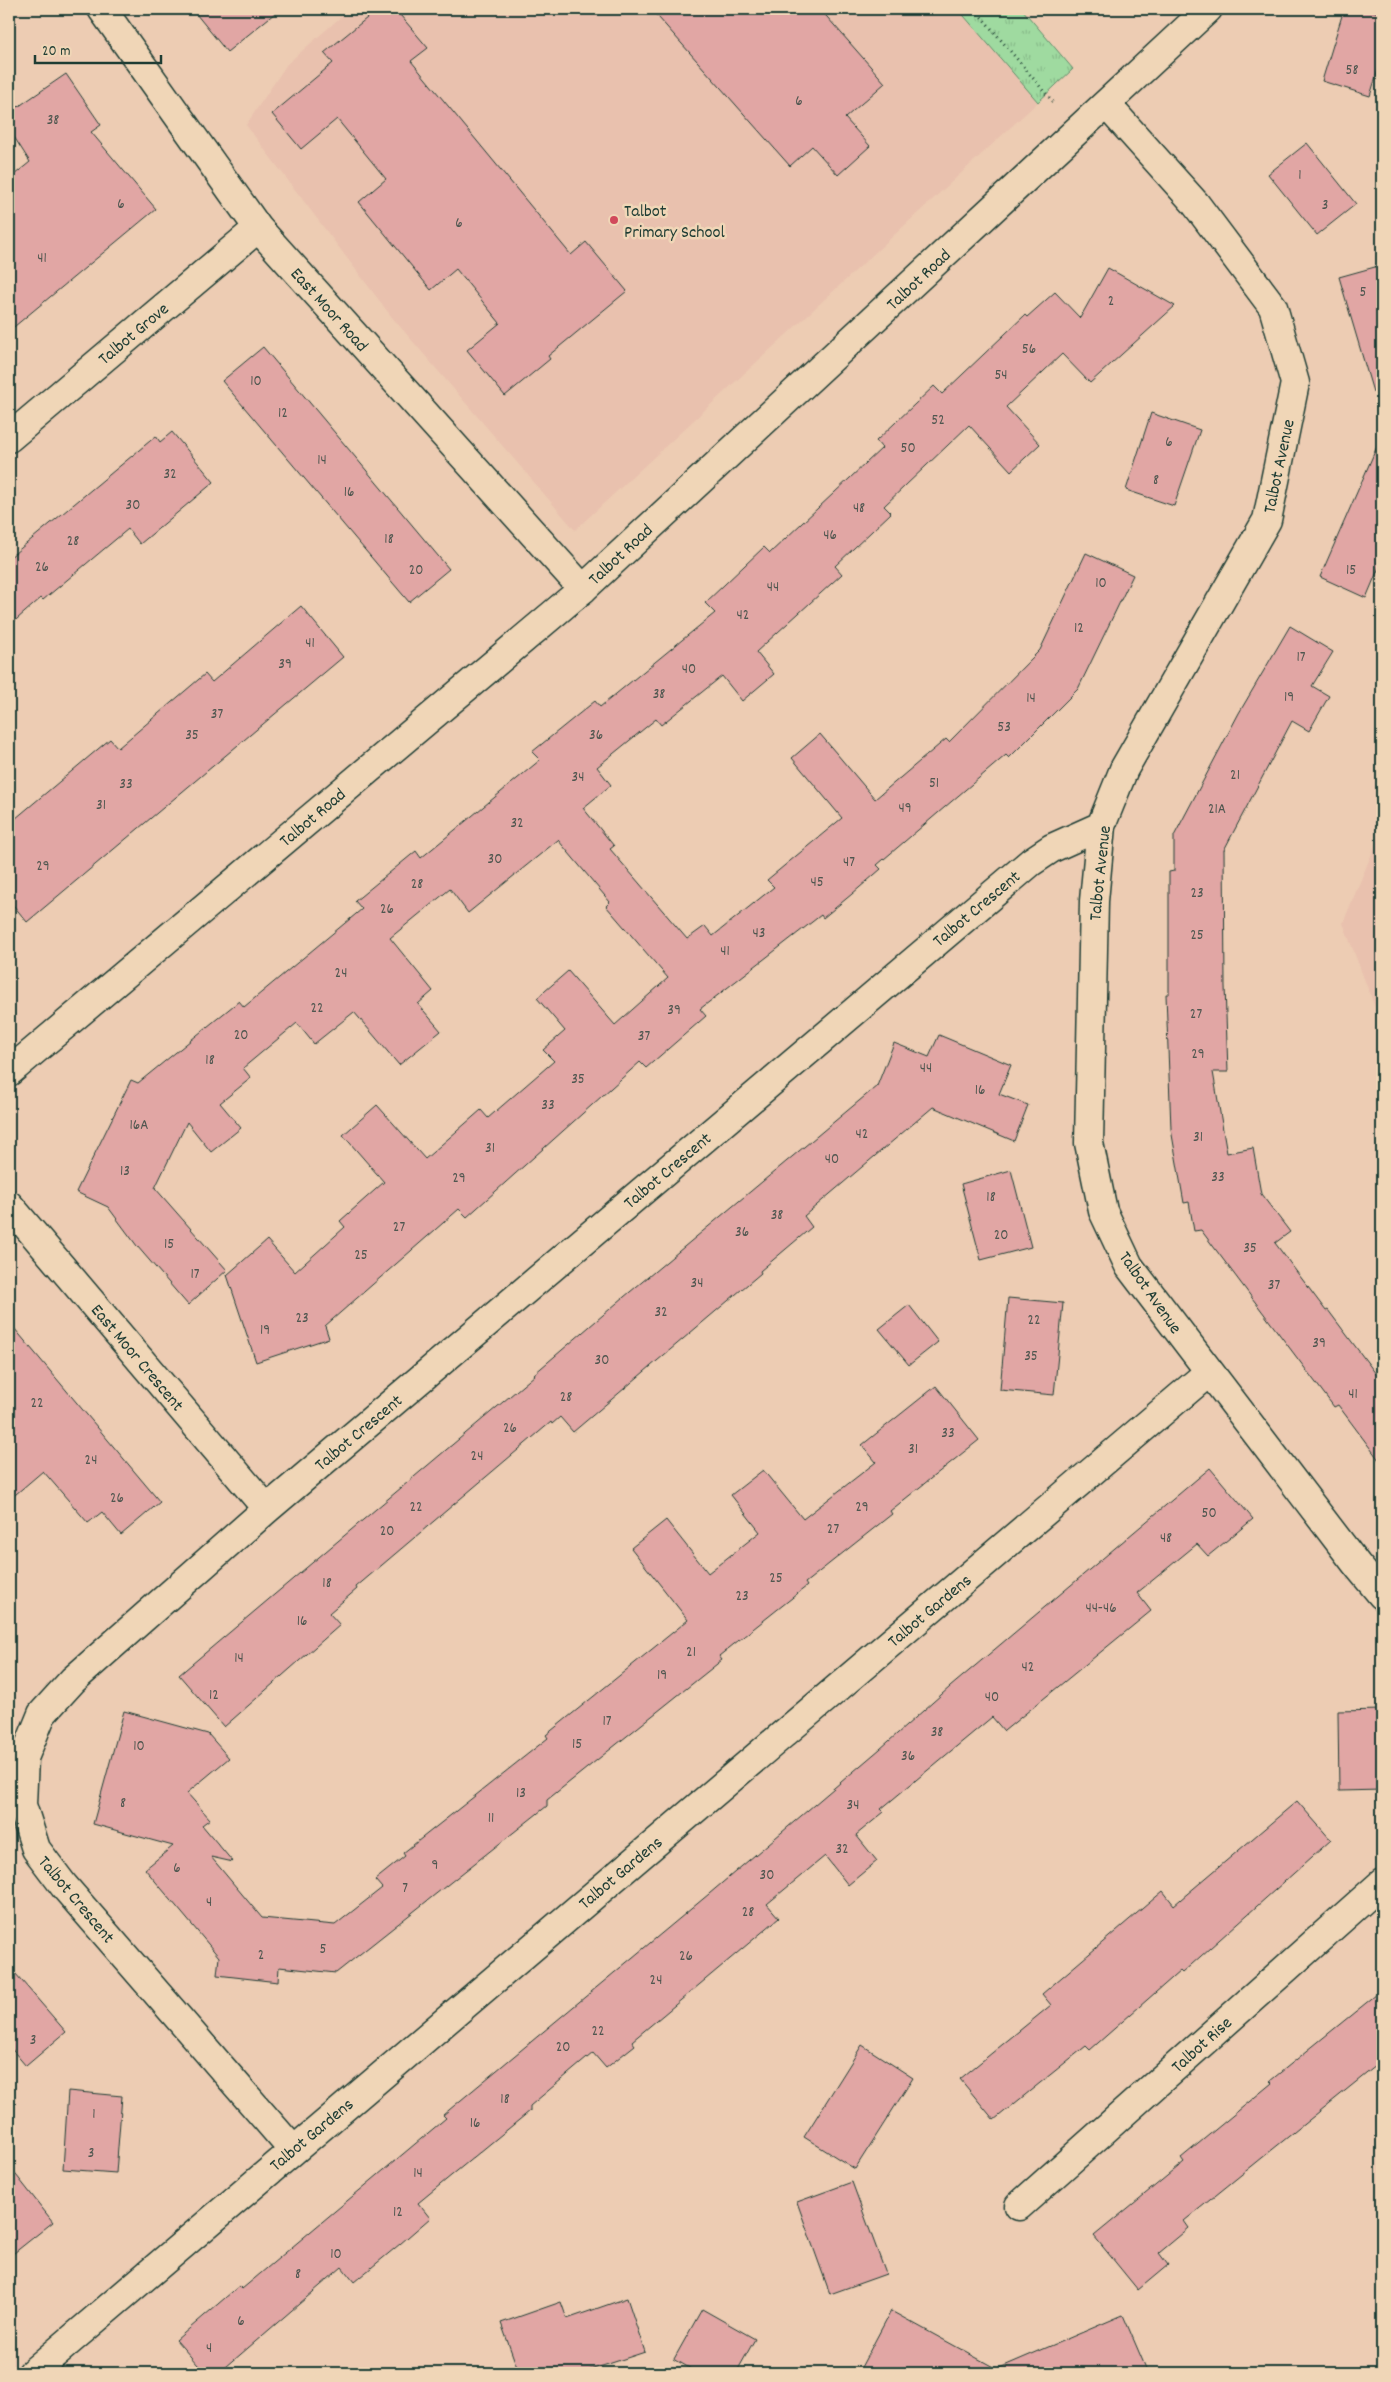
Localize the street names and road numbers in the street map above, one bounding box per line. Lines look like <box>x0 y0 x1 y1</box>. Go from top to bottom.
street label: Talbot Road <box>882 244 958 317</box>
street label: East Moor Road <box>283 263 373 358</box>
street label: Talbot Grove <box>94 298 176 372</box>
street label: Talbot Avenue <box>1258 417 1303 516</box>
street label: Talbot Road <box>584 519 660 592</box>
street label: Talbot Road <box>275 784 352 854</box>
street label: Talbot Avenue <box>1084 824 1119 922</box>
street label: Talbot Crescent <box>928 866 1027 954</box>
street label: Talbot Crescent <box>619 1128 718 1216</box>
street label: Talbot Avenue <box>1111 1247 1187 1340</box>
street label: East Moor Crescent <box>84 1299 189 1418</box>
street label: Talbot Crescent <box>310 1390 409 1478</box>
street label: Talbot Gardens <box>883 1569 978 1655</box>
street label: Talbot Gardens <box>574 1831 669 1917</box>
street label: Talbot Crescent <box>31 1851 119 1950</box>
street label: Talbot Rise <box>1167 2012 1239 2080</box>
street label: Talbot Gardens <box>265 2093 360 2179</box>

